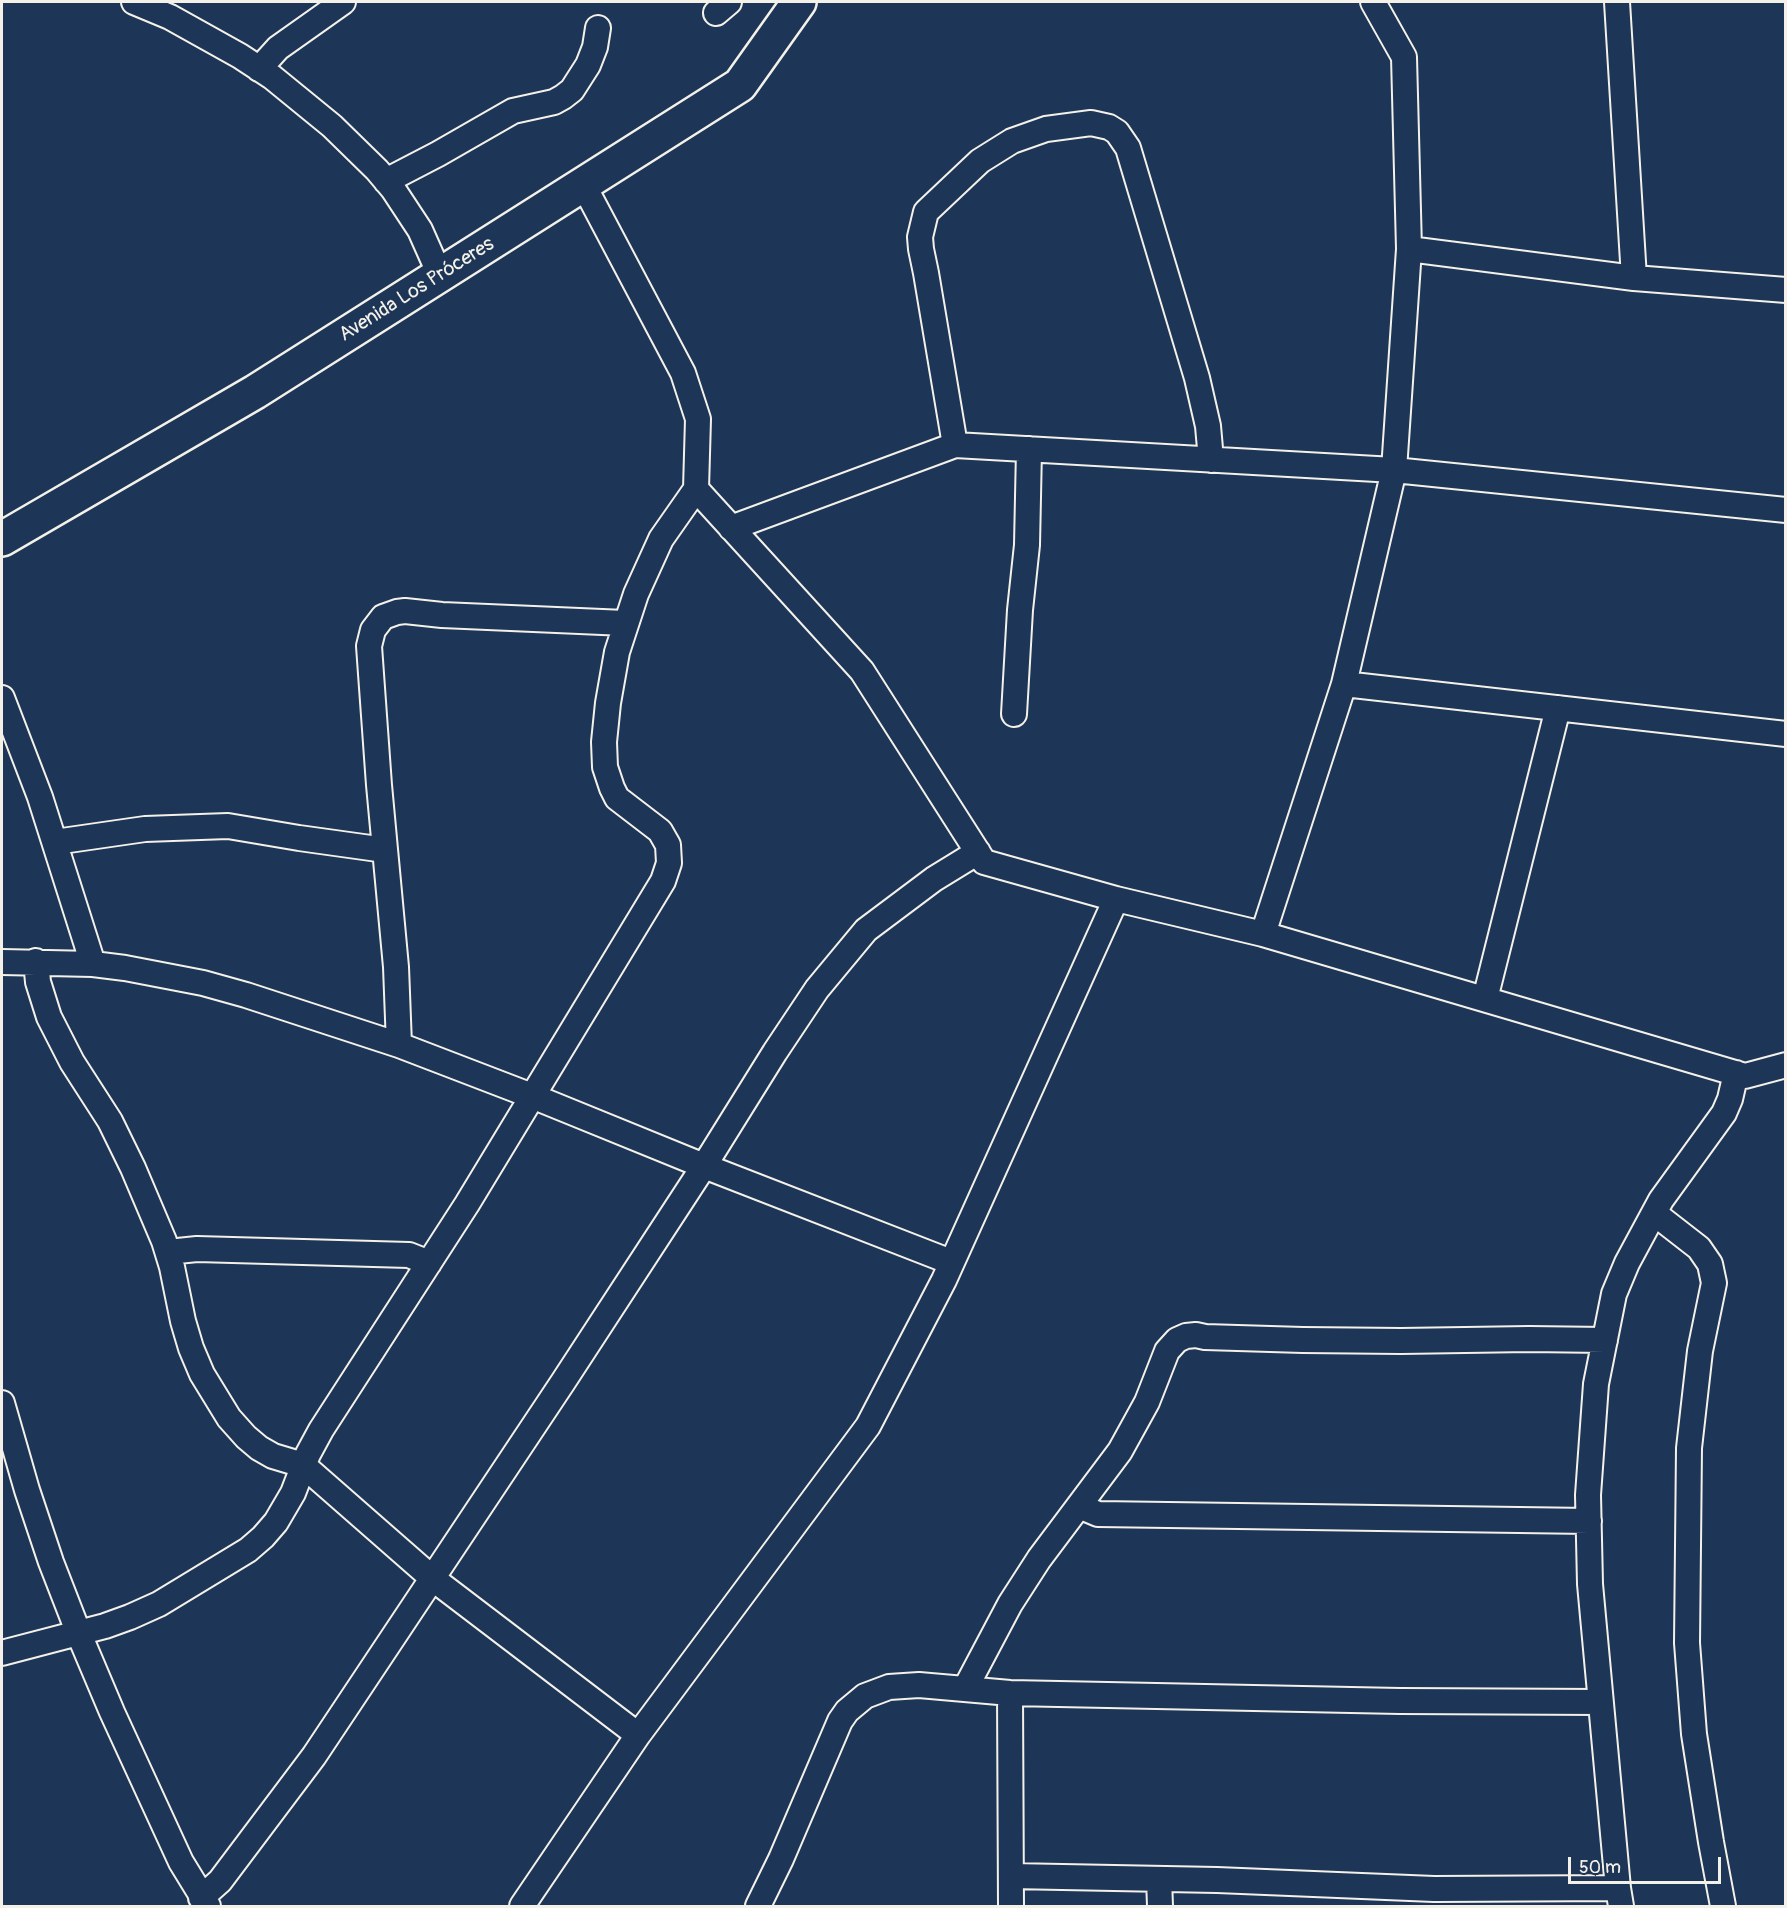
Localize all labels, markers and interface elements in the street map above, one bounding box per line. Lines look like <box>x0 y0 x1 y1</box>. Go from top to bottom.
street label: Avenida Los Próceres <box>335 233 499 347</box>
scale bar <box>1571 1845 1724 1883</box>
text: 50 m <box>1579 1856 1621 1879</box>

